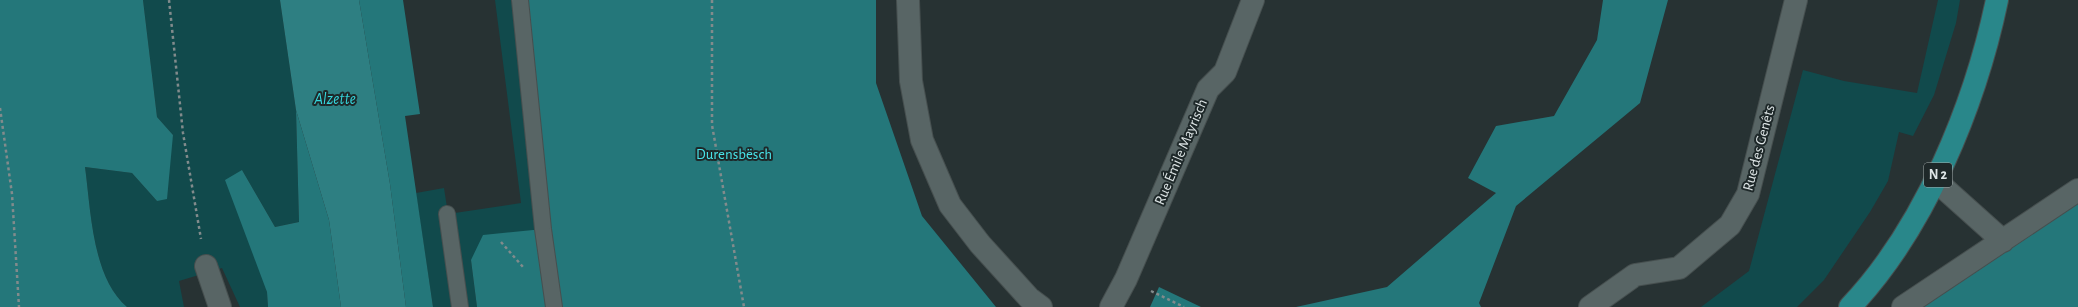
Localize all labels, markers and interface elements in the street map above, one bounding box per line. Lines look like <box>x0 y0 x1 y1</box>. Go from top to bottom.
water label: Alzette <box>313 91 356 107</box>
street label: Rue Émile Mayrisch <box>1150 96 1210 207</box>
street label: Rue des Genêts <box>1740 103 1778 193</box>
park label: Durensbësch <box>696 147 772 162</box>
road number: N 2 <box>1924 163 1952 187</box>

